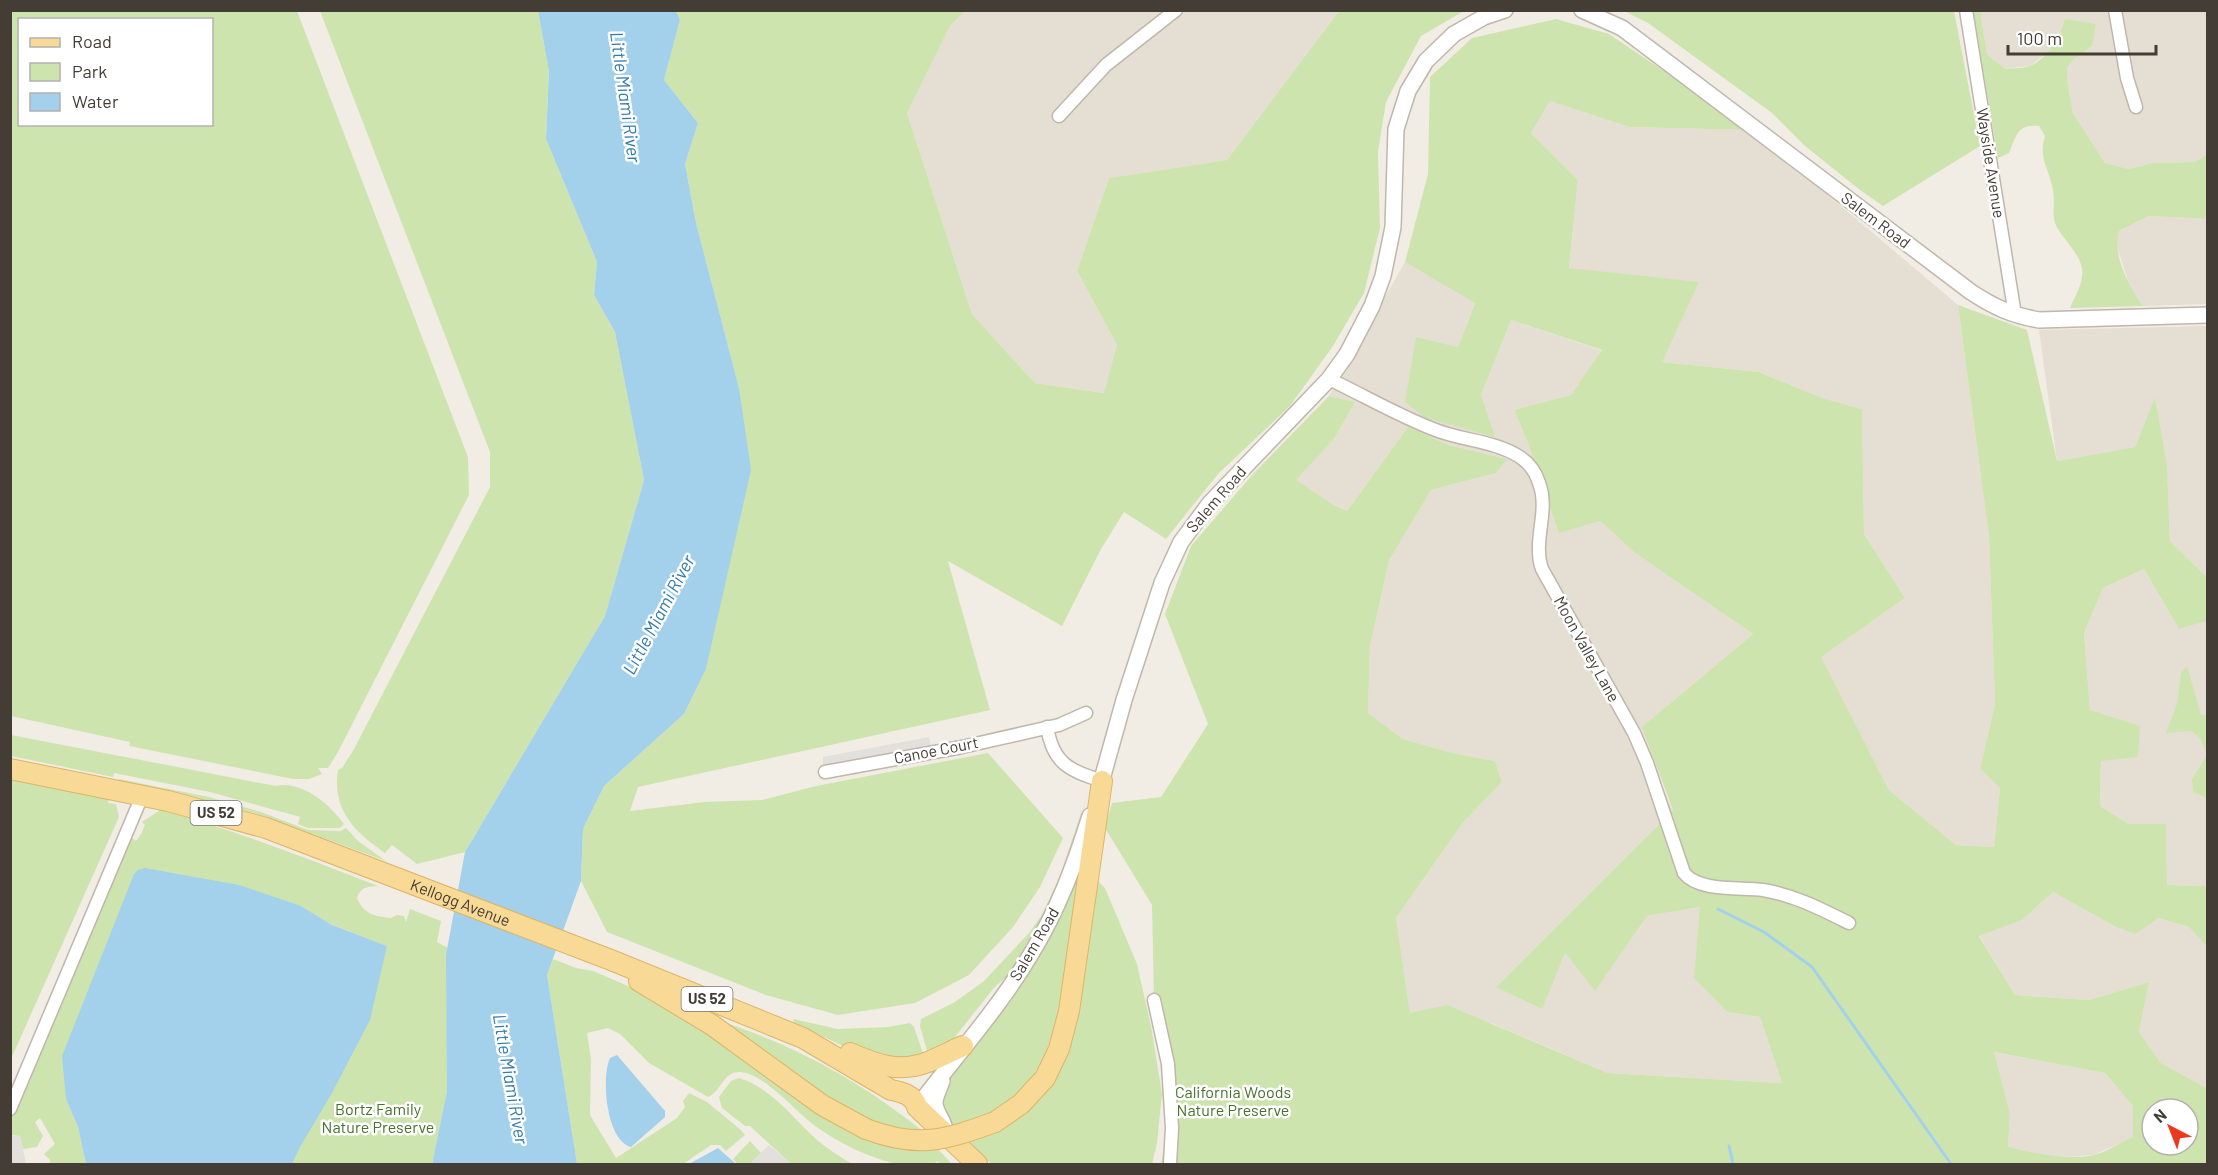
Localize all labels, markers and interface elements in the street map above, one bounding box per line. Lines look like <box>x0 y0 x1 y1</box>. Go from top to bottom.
legend <box>18 18 213 126</box>
scale bar <box>2008 18 2156 56</box>
text: 100 m <box>2017 27 2062 49</box>
text: Road <box>72 30 112 52</box>
water label: Little Miami River <box>606 30 646 164</box>
text: Park <box>72 60 107 82</box>
text: Water <box>72 90 119 112</box>
street label: Wayside Avenue <box>1973 106 2010 219</box>
street label: Salem Road <box>1838 187 1915 252</box>
street label: Salem Road <box>1182 462 1250 536</box>
water label: Little Miami River <box>618 551 699 678</box>
street label: Moon Valley Lane <box>1550 593 1624 705</box>
street label: Canoe Court <box>892 732 980 767</box>
road number: US 52 <box>190 801 242 825</box>
street label: Kellogg Avenue <box>408 874 513 930</box>
street label: Salem Road <box>1005 904 1062 984</box>
road number: US 52 <box>682 987 732 1011</box>
water label: Little Miami River <box>489 1012 533 1146</box>
park label: California Woods Nature Preserve <box>1175 1082 1291 1119</box>
north arrow <box>2140 1097 2200 1157</box>
park label: Bortz Family Nature Preserve <box>322 1099 434 1136</box>
text: N <box>2149 1105 2170 1126</box>

